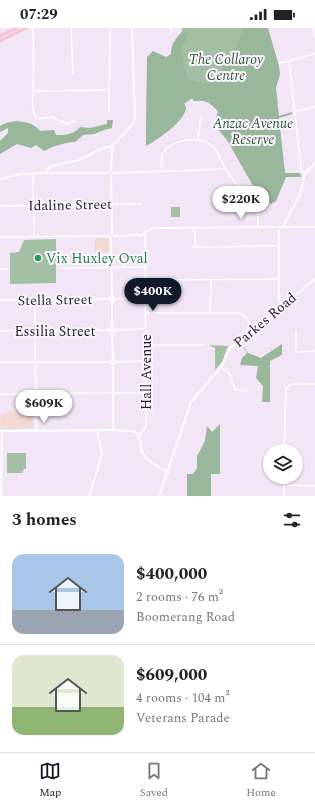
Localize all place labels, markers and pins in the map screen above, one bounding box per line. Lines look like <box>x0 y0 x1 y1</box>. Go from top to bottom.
pin: $220K <box>213 186 269 220</box>
place label: Vix Huxley Oval <box>46 248 148 269</box>
marker: Vix Huxley Oval <box>33 253 43 263</box>
pin: $400K <box>125 278 181 312</box>
pin: $609K <box>16 390 72 424</box>

